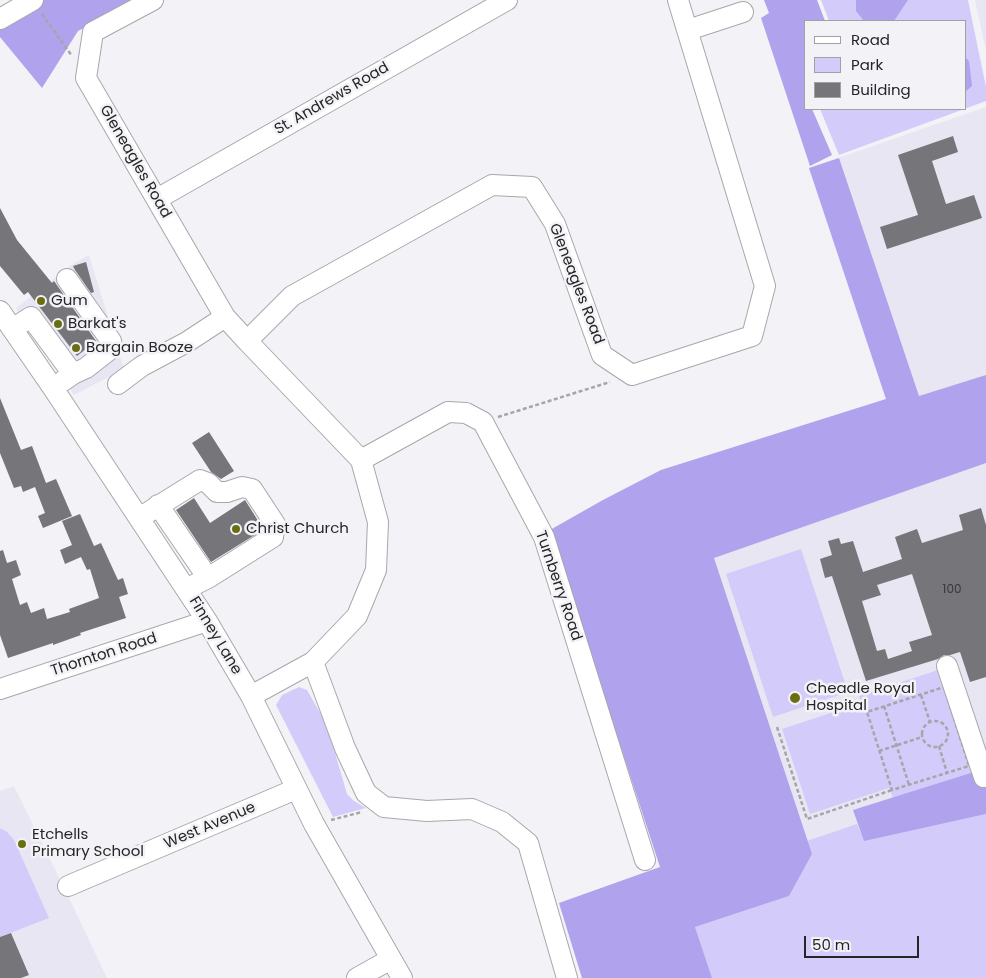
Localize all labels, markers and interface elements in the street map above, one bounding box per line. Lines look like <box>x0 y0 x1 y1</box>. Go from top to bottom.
legend <box>804 20 966 110</box>
text: Road <box>851 29 890 50</box>
text: Park <box>851 54 883 75</box>
street label: St. Andrews Road <box>272 59 392 139</box>
text: Building <box>851 79 911 100</box>
street label: Gleneagles Road <box>95 102 175 222</box>
street label: Gleneagles Road <box>545 221 607 347</box>
place label: Gum <box>51 292 88 310</box>
marker: Gum <box>35 295 47 307</box>
place label: Barkat's <box>68 315 126 333</box>
marker: Barkat's <box>52 318 64 330</box>
place label: Bargain Booze <box>86 339 193 357</box>
marker: Bargain Booze <box>70 342 82 354</box>
place label: Christ Church <box>246 520 349 538</box>
marker: Christ Church <box>230 523 242 535</box>
street label: Turnberry Road <box>531 529 585 643</box>
house number: 100 <box>943 583 961 597</box>
street label: Finney Lane <box>185 594 245 678</box>
street label: Thornton Road <box>49 629 159 681</box>
place label: Cheadle Royal Hospital <box>806 680 915 715</box>
marker: Cheadle Royal Hospital <box>788 691 802 705</box>
street label: West Avenue <box>162 799 258 853</box>
place label: Etchells Primary School <box>32 826 144 861</box>
marker: Etchells Primary School <box>16 838 28 850</box>
scale bar <box>806 926 921 958</box>
text: 50 m <box>812 934 850 955</box>

